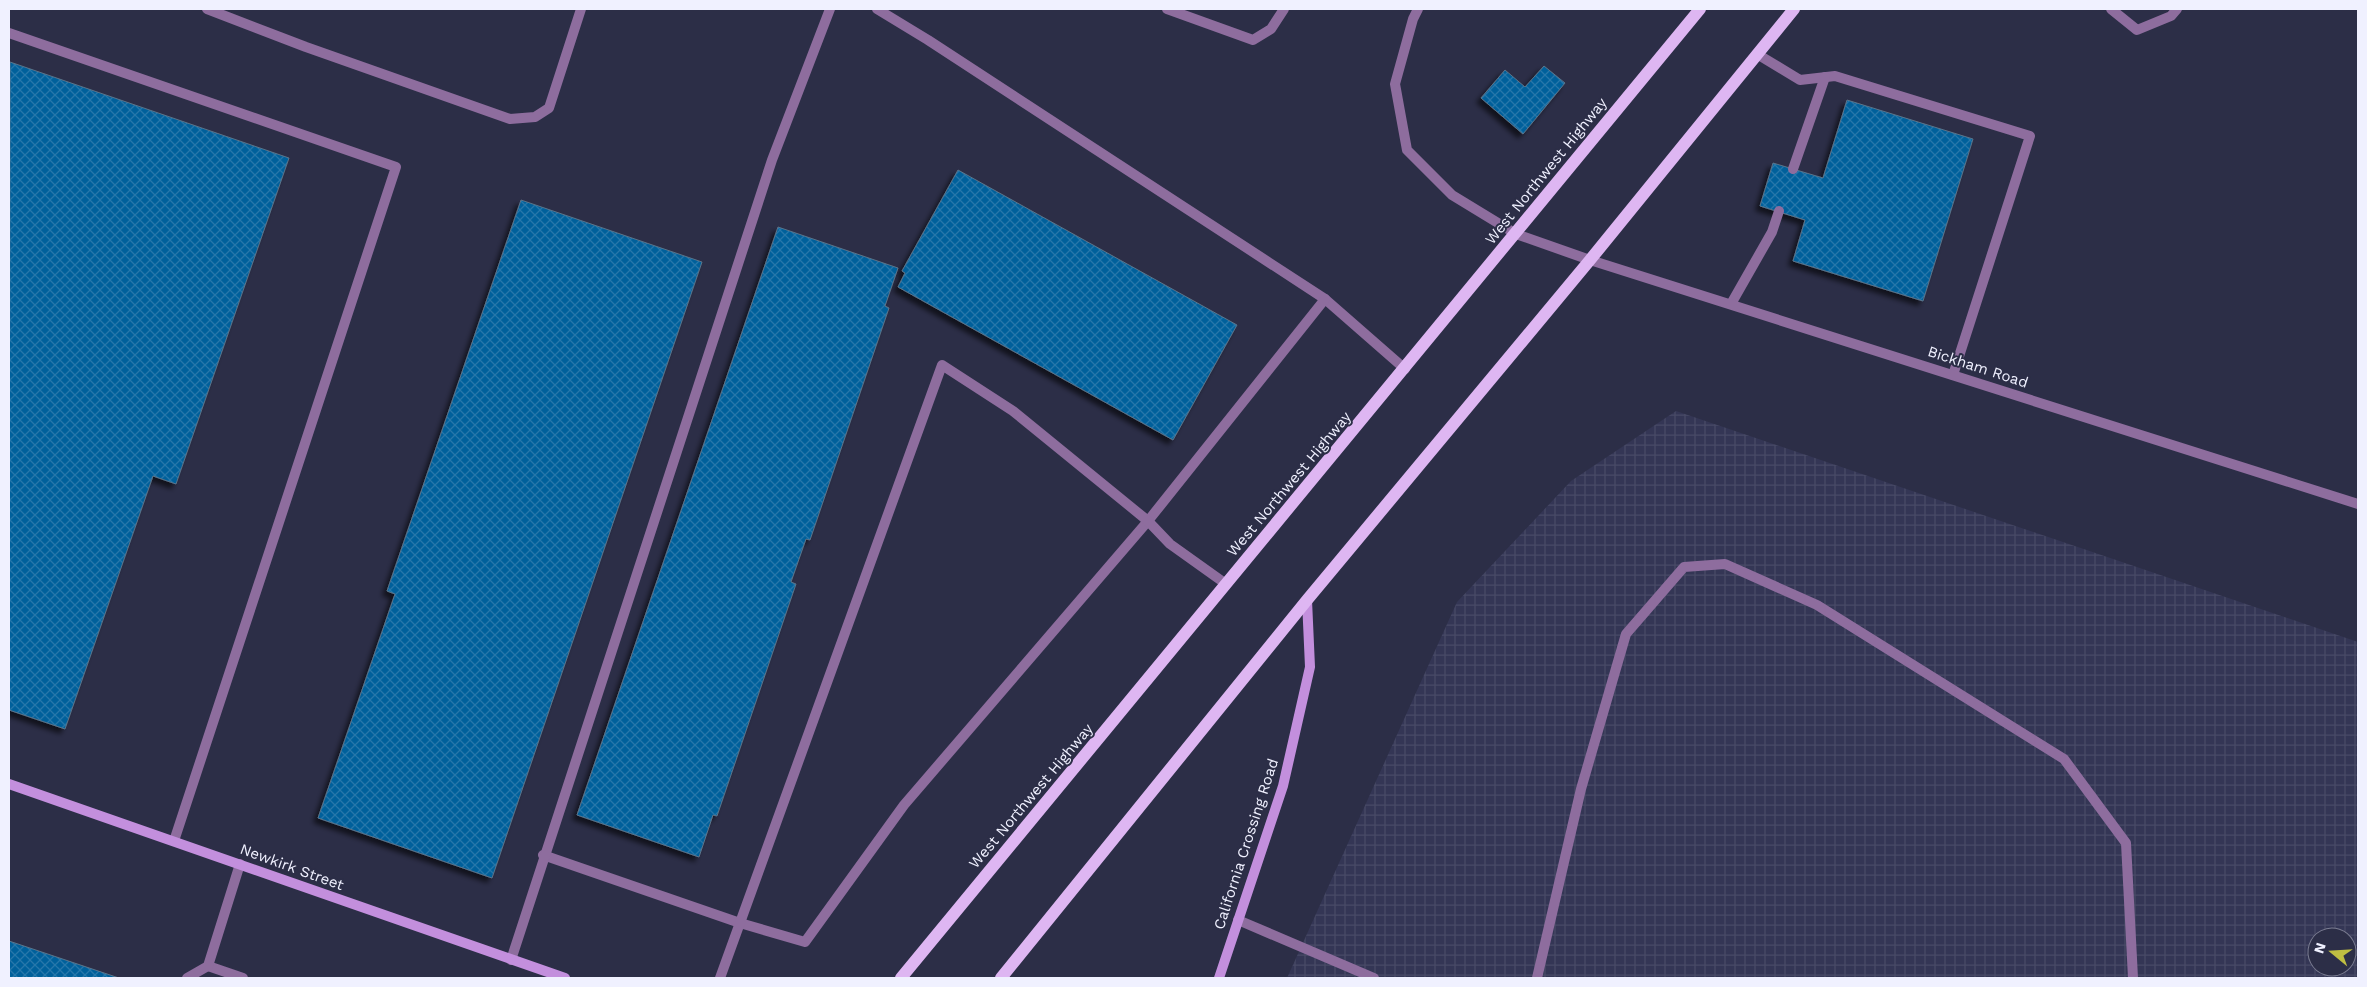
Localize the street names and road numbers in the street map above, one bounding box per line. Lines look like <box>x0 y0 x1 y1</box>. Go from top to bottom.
street label: West Northwest Highway <box>1481 94 1611 248</box>
street label: Bickham Road <box>1926 342 2030 392</box>
street label: West Northwest Highway <box>1223 408 1355 560</box>
street label: West Northwest Highway <box>965 720 1097 872</box>
street label: California Crossing Road <box>1210 756 1282 932</box>
street label: Newkirk Street <box>238 840 347 894</box>

